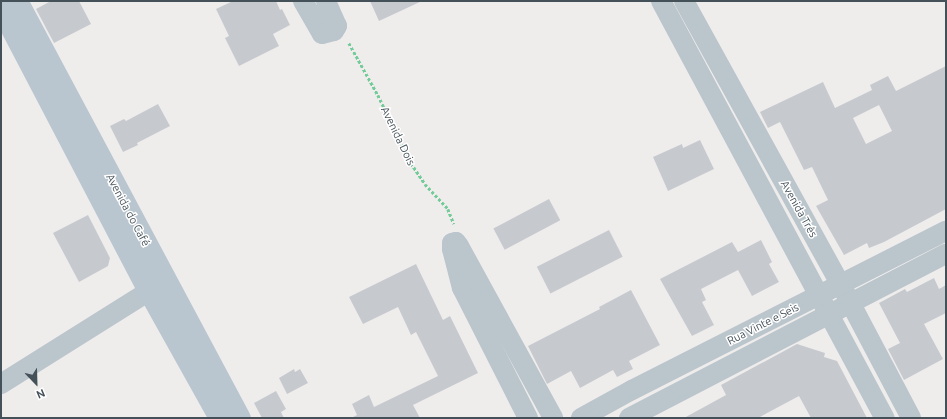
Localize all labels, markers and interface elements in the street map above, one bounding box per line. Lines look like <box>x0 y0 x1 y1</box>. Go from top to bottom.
street label: Avenida Dois <box>378 105 418 167</box>
street label: Avenida do Café <box>103 172 153 248</box>
street label: Avenida Três <box>778 178 820 240</box>
street label: Rua Vinte e Seis <box>725 300 801 348</box>
north arrow <box>16 363 56 403</box>
text: N <box>35 387 47 401</box>

